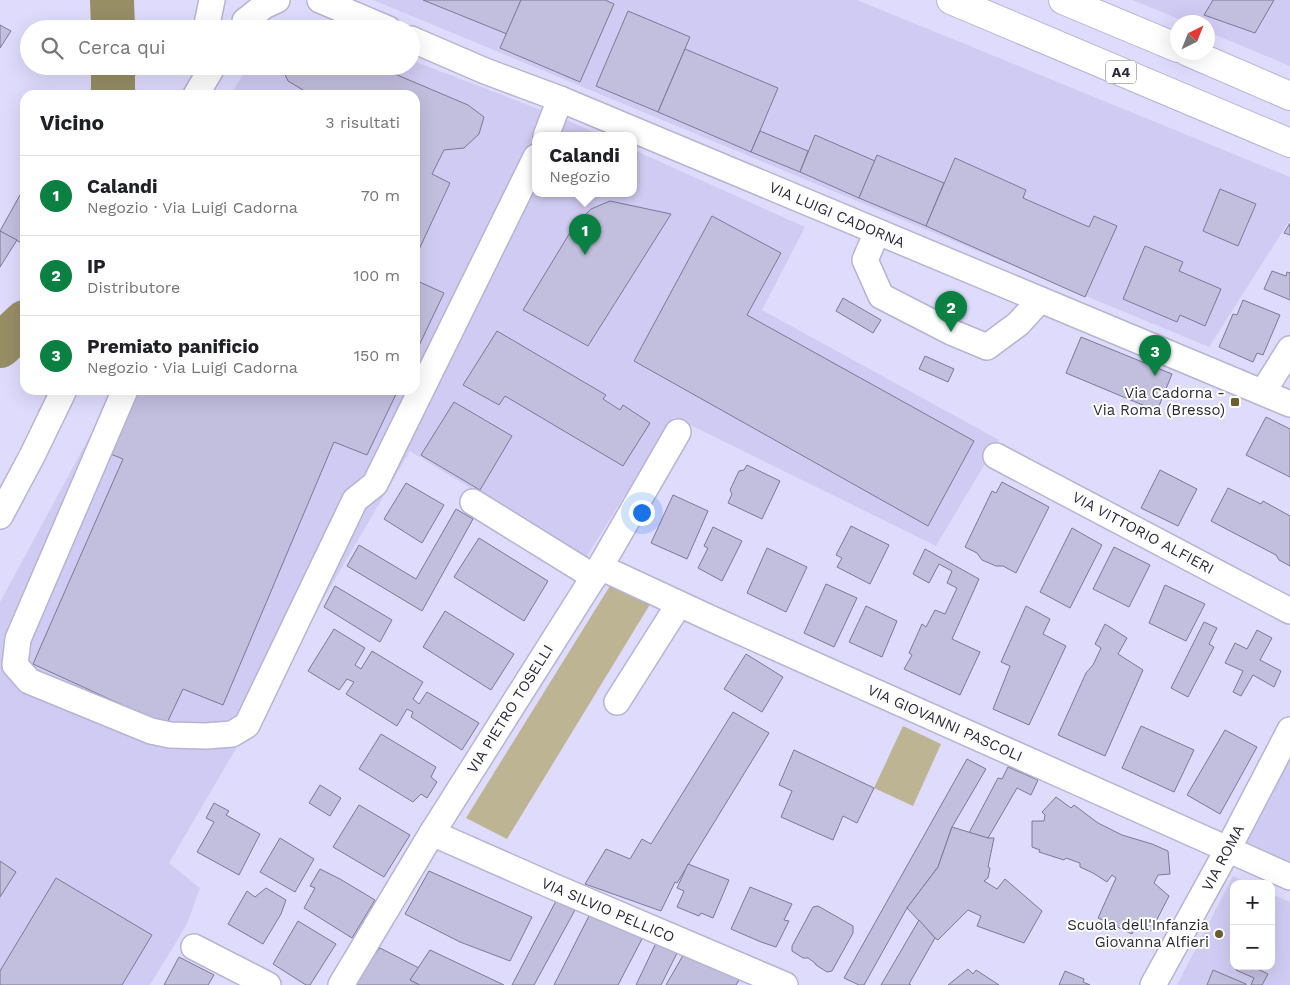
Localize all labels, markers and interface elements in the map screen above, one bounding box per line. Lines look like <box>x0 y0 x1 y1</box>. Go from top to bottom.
north arrow <box>1170 15 1215 60</box>
search box <box>20 20 420 75</box>
icon: search <box>38 34 66 62</box>
text: Cerca qui <box>78 36 166 59</box>
road number: A4 <box>1106 61 1136 84</box>
text: Vicino <box>40 110 104 135</box>
text: 3 risultati <box>325 113 400 132</box>
popup <box>532 132 637 197</box>
text: Calandi <box>549 144 620 167</box>
text: Negozio <box>549 167 610 186</box>
text: Calandi <box>87 175 158 198</box>
street label: VIA LUIGI CADORNA <box>766 178 908 252</box>
text: 1 <box>53 186 59 205</box>
text: 70 m <box>361 186 400 205</box>
text: Negozio · Via Luigi Cadorna <box>87 198 298 217</box>
pin: 1 <box>569 214 601 255</box>
text: IP <box>87 255 106 278</box>
text: 2 <box>51 266 61 285</box>
text: 100 m <box>353 266 400 285</box>
text: Distributore <box>87 278 180 297</box>
pin: 2 <box>935 291 967 332</box>
text: Premiato panificio <box>87 335 259 358</box>
pin: 3 <box>1139 335 1171 376</box>
text: 3 <box>51 346 61 365</box>
text: 150 m <box>354 346 400 365</box>
text: Negozio · Via Luigi Cadorna <box>87 358 298 377</box>
place label: Via Cadorna - Via Roma (Bresso) <box>1093 384 1225 419</box>
marker: Via Cadorna - Via Roma (Bresso) <box>1229 396 1241 408</box>
street label: VIA VITTORIO ALFIERI <box>1069 488 1217 578</box>
your location <box>629 500 655 526</box>
street label: VIA PIETRO TOSELLI <box>463 641 557 777</box>
street label: VIA GIOVANNI PASCOLI <box>865 681 1025 765</box>
street label: VIA ROMA <box>1198 822 1248 894</box>
street label: VIA SILVIO PELLICO <box>539 874 677 946</box>
map controls <box>1230 880 1275 970</box>
button: + <box>1230 880 1275 925</box>
place label: Scuola dell'Infanzia Giovanna Alfieri <box>1067 916 1210 951</box>
button: − <box>1230 925 1275 970</box>
marker: Scuola dell'Infanzia Giovanna Alfieri <box>1213 928 1225 940</box>

